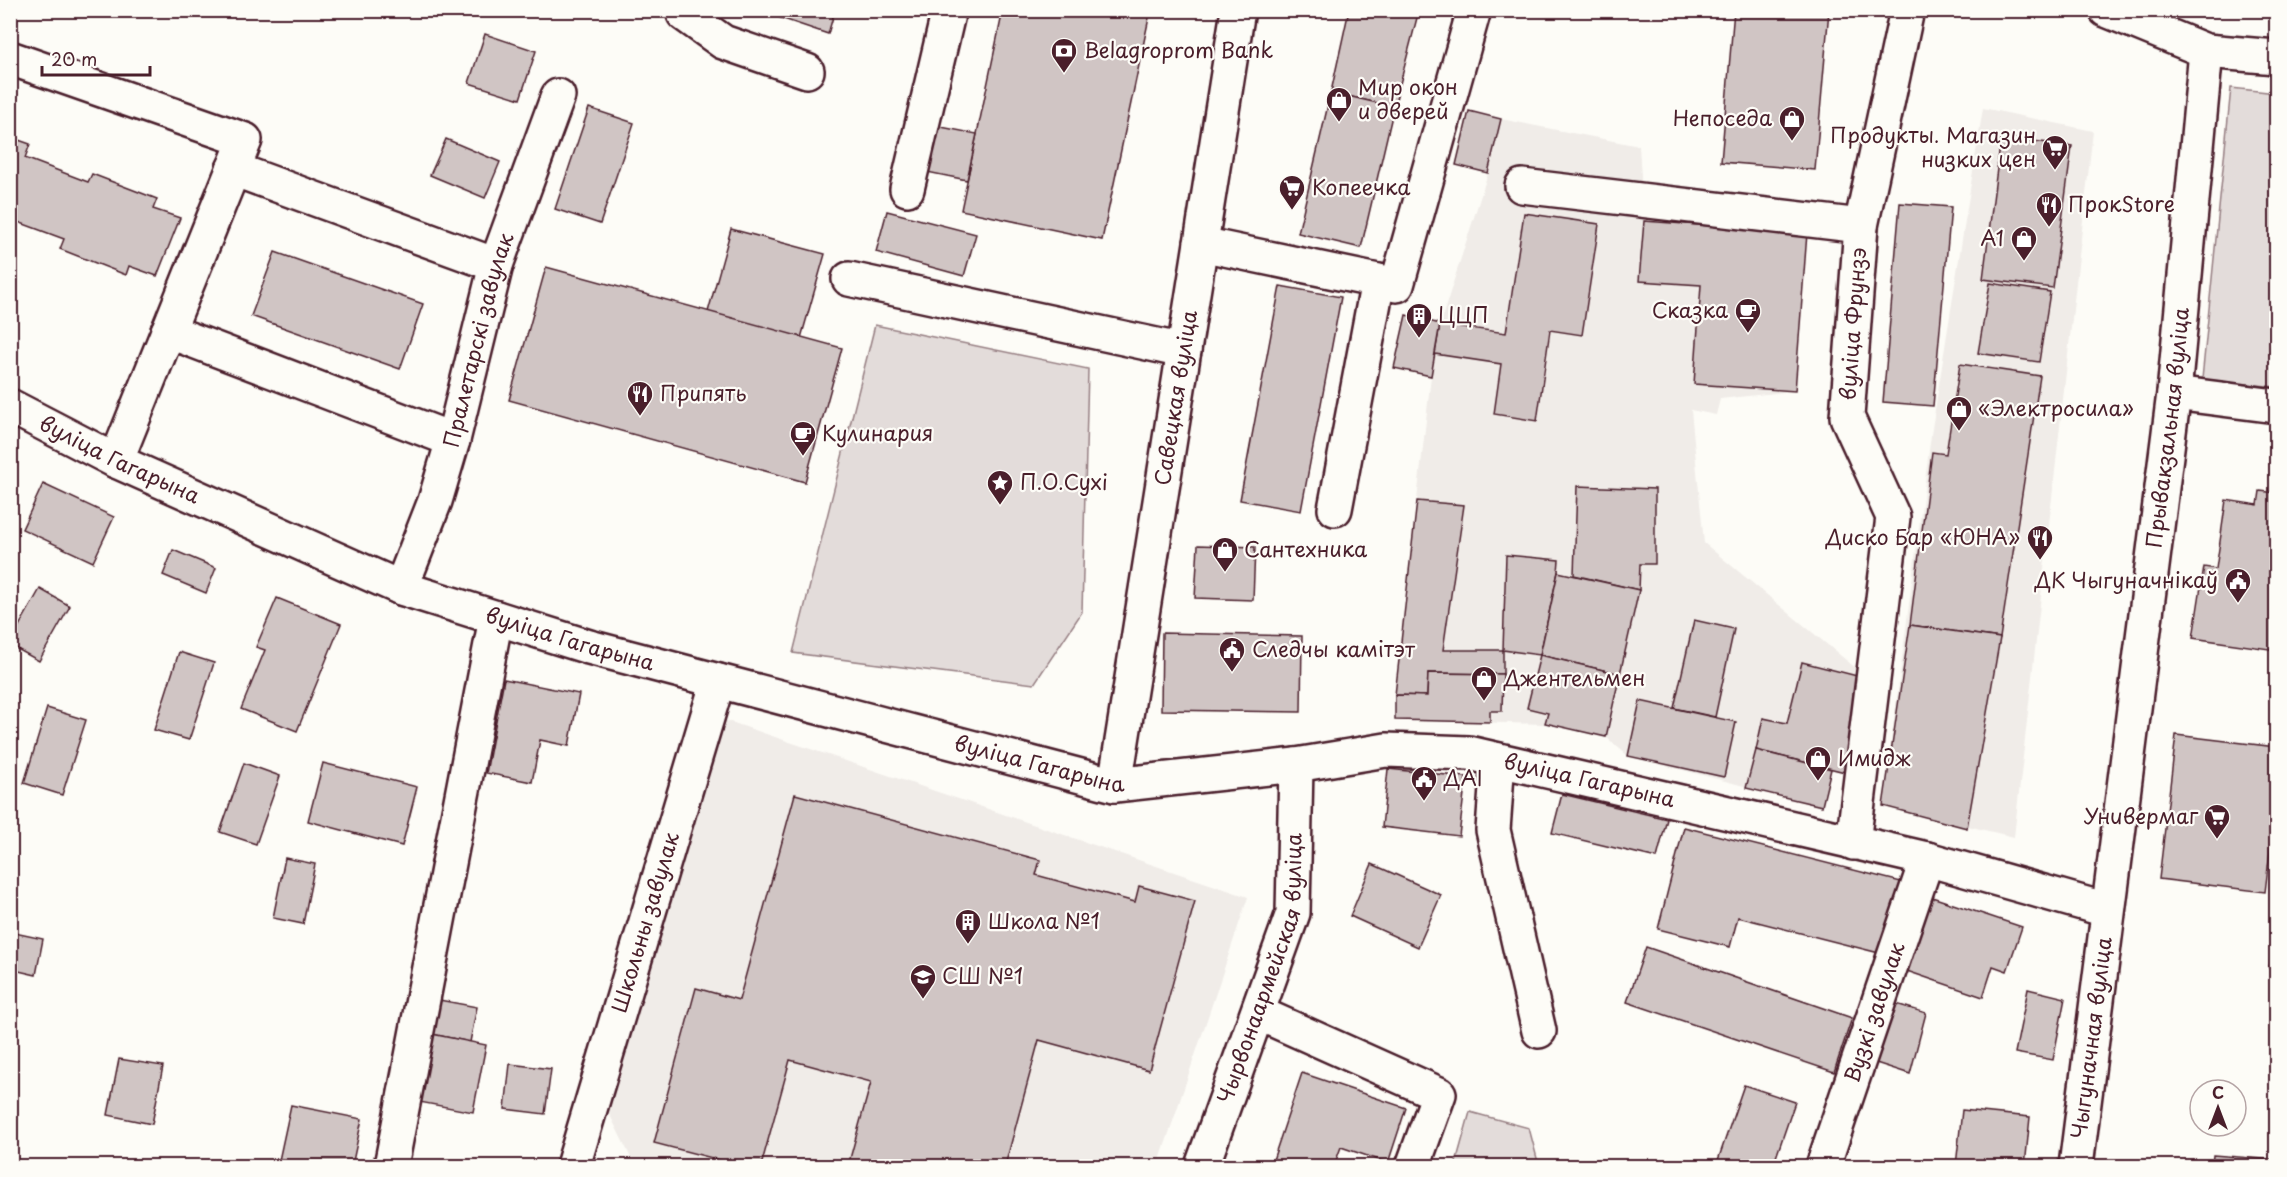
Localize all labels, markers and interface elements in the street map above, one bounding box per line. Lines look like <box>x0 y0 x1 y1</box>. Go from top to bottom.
place label: Belagroprom Bank <box>1084 33 1273 65</box>
bank icon: Belagroprom Bank <box>1049 36 1079 74</box>
scale bar <box>42 39 150 77</box>
text: 20 m <box>51 45 97 72</box>
place label: Мир окон и дверей <box>1358 70 1458 126</box>
shop icon: Мир окон и дверей <box>1324 85 1354 123</box>
place label: Непоседа <box>1673 101 1772 133</box>
shop icon: Непоседа <box>1777 104 1807 142</box>
place label: Продукты. Магазин низких цен <box>1830 118 2036 174</box>
supermarket icon: Продукты. Магазин низких цен <box>2040 133 2070 171</box>
place label: Копеечка <box>1312 170 1411 202</box>
supermarket icon: Копеечка <box>1277 173 1307 211</box>
place label: ПрокStore <box>2068 187 2175 219</box>
restaurant icon: ПрокStore <box>2034 190 2064 228</box>
place label: A1 <box>1981 221 2004 253</box>
shop icon: A1 <box>2009 224 2039 262</box>
street label: Пралетарскі завулак <box>434 227 521 451</box>
street label: вуліца Фрунзэ <box>1830 246 1873 401</box>
place label: Сказка <box>1652 293 1728 325</box>
cafe icon: Сказка <box>1733 296 1763 334</box>
place label: ЦЦП <box>1438 298 1489 330</box>
building icon: ЦЦП <box>1404 301 1434 339</box>
street label: Прывакзальная вуліца <box>2137 306 2196 550</box>
street label: Савецкая вуліца <box>1145 307 1204 488</box>
place label: Припять <box>660 376 746 408</box>
restaurant icon: Припять <box>625 379 655 417</box>
place label: «Электросила» <box>1978 391 2134 423</box>
shop icon: «Электросила» <box>1944 394 1974 432</box>
street label: вуліца Гагарына <box>34 406 206 510</box>
place label: Кулинария <box>822 416 933 448</box>
cafe icon: Кулинария <box>788 419 818 457</box>
place label: П.О.Сухі <box>1020 465 1108 497</box>
place icon: П.О.Сухі <box>985 468 1015 506</box>
place label: Диско Бар «ЮНА» <box>1825 520 2020 552</box>
restaurant icon: Диско Бар «ЮНА» <box>2025 523 2055 561</box>
place label: Сантехника <box>1244 532 1368 564</box>
shop icon: Сантехника <box>1210 535 1240 573</box>
place label: ДК Чыгуначнікаў <box>2034 563 2218 595</box>
public building icon: ДК Чыгуначнікаў <box>2223 566 2253 604</box>
street label: вуліца Гагарына <box>482 598 658 678</box>
place label: Следчы камітэт <box>1252 632 1416 664</box>
public building icon: Следчы камітэт <box>1217 635 1247 673</box>
place label: Джентельмен <box>1503 661 1645 693</box>
shop icon: Джентельмен <box>1469 664 1499 702</box>
street label: вуліца Гагарына <box>951 726 1126 799</box>
place label: Имидж <box>1838 741 1911 773</box>
street label: вуліца Гагарына <box>1501 744 1678 814</box>
shop icon: Имидж <box>1803 744 1833 782</box>
place label: ДАІ <box>1443 761 1483 793</box>
public building icon: ДАІ <box>1409 764 1439 802</box>
place label: Универмаг <box>2084 799 2199 831</box>
supermarket icon: Универмаг <box>2202 802 2232 840</box>
street label: Школьны завулак <box>602 827 686 1016</box>
street label: Чырвонаармейская вуліца <box>1208 832 1309 1108</box>
place label: Школа №1 <box>988 904 1100 936</box>
building icon: Школа №1 <box>953 907 983 945</box>
street label: Чыгуначная вуліца <box>2062 935 2119 1141</box>
street label: Вузкі завулак <box>1835 937 1912 1086</box>
place label: СШ №1 <box>942 959 1023 991</box>
school or university icon: СШ №1 <box>908 962 938 1000</box>
north arrow <box>2188 1078 2248 1138</box>
text: С <box>2212 1080 2224 1104</box>

